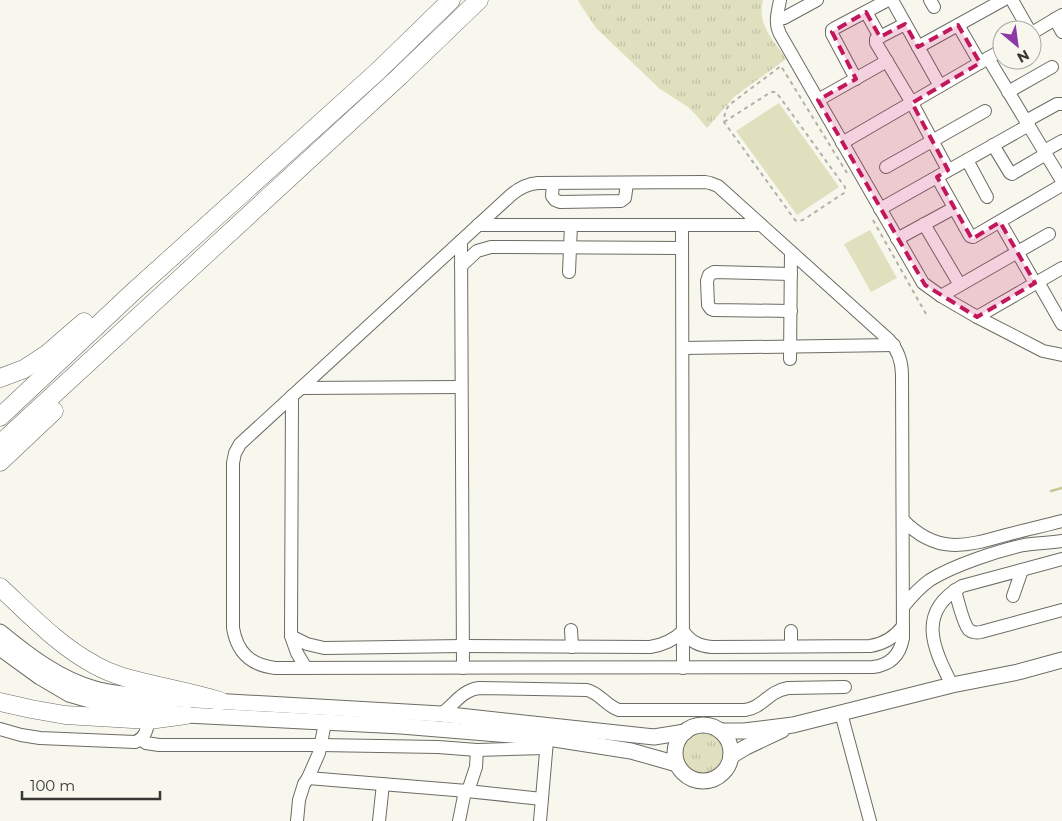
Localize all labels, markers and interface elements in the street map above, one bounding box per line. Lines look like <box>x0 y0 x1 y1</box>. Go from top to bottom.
north arrow <box>992 20 1042 70</box>
text: N <box>1014 46 1033 67</box>
scale bar <box>22 768 160 800</box>
text: 100 m <box>30 776 75 795</box>

